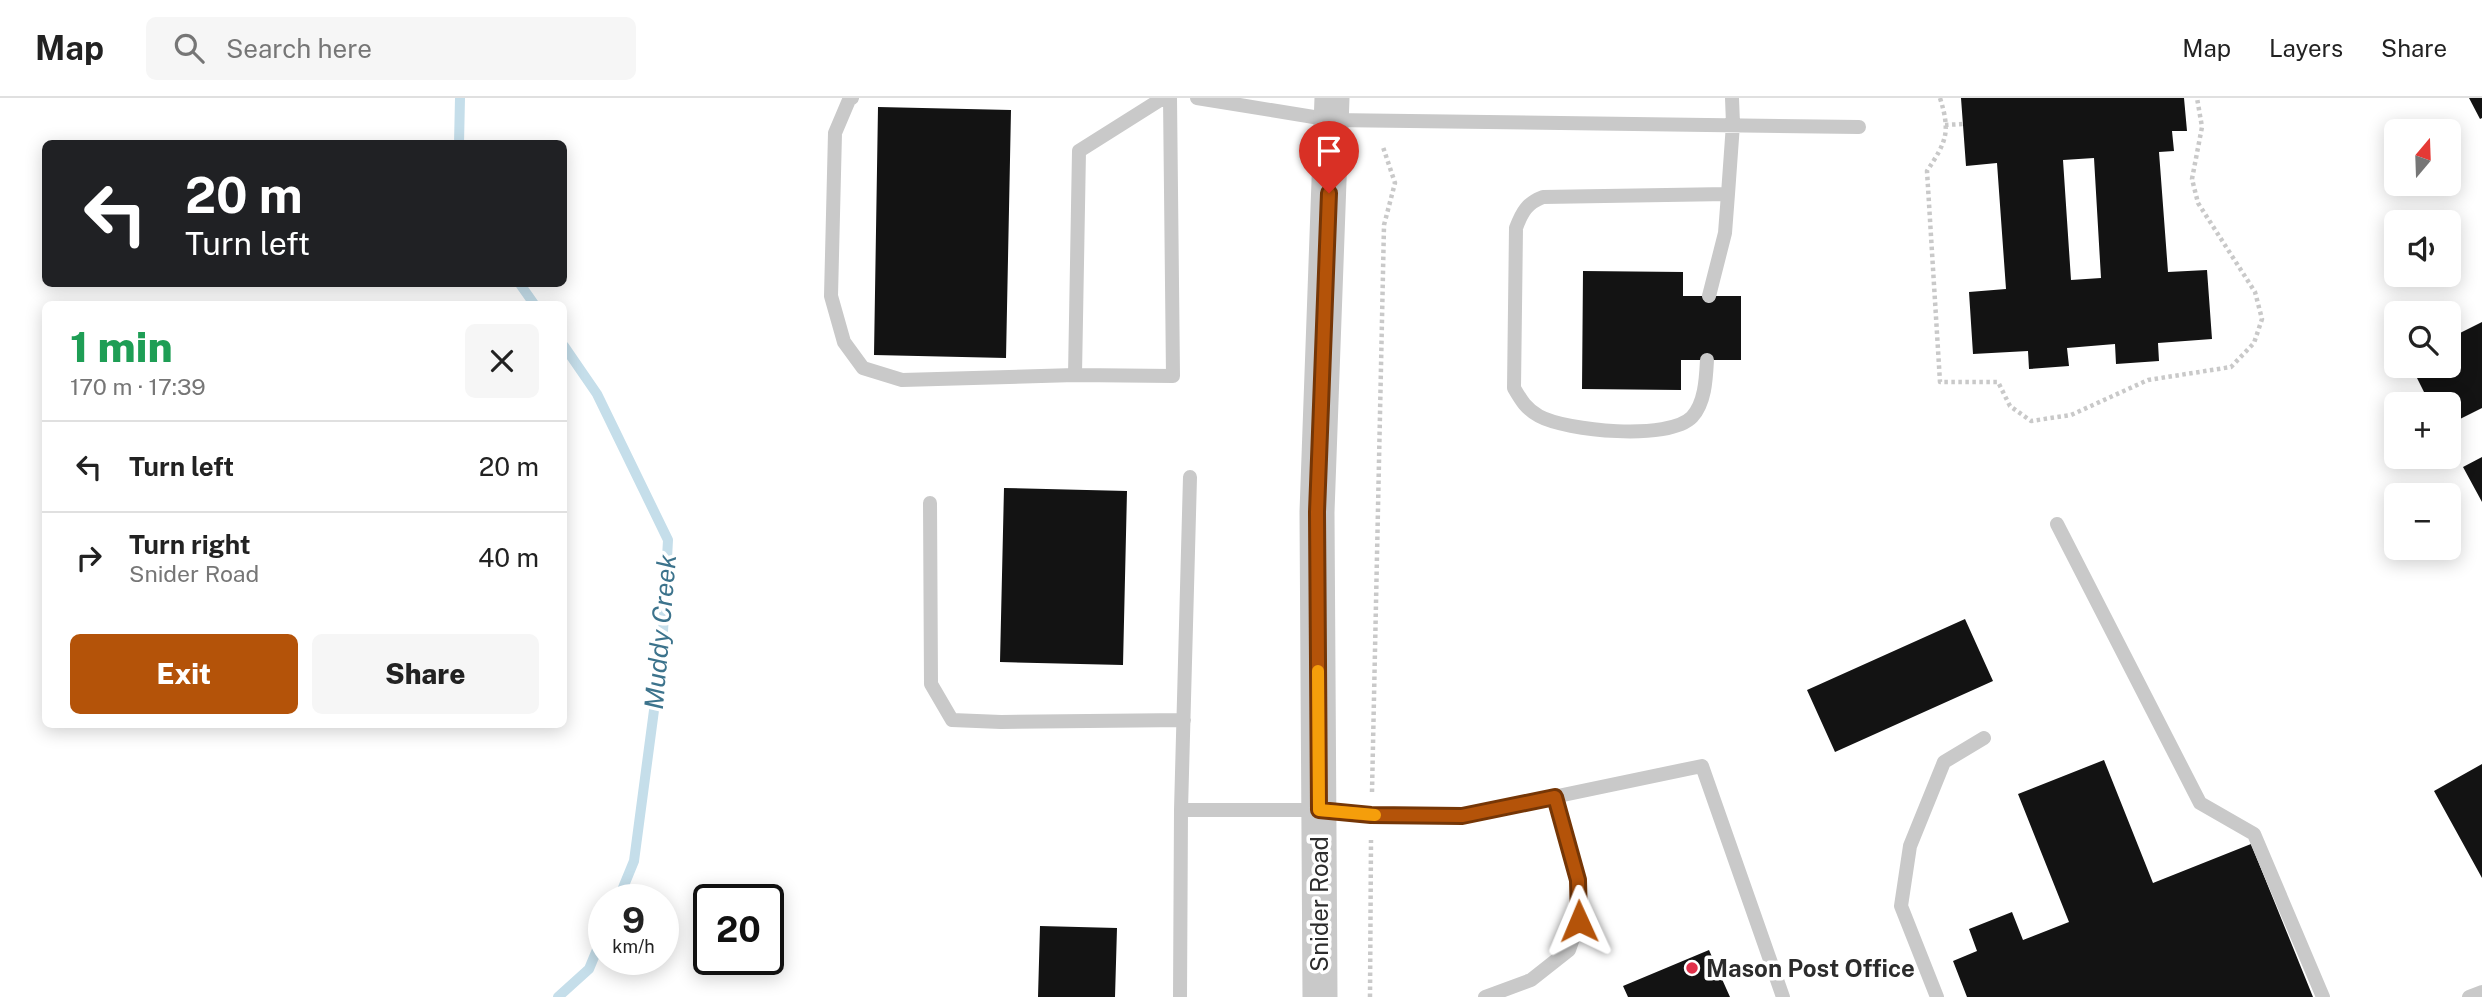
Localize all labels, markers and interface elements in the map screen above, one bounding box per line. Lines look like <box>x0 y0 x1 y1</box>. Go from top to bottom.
search box <box>146 17 636 80</box>
text: Map <box>35 29 104 67</box>
icon: search <box>170 29 208 67</box>
text: Search here <box>226 33 372 64</box>
text: Map <box>2182 34 2231 62</box>
text: Layers <box>2269 34 2343 62</box>
text: Share <box>2381 34 2447 62</box>
north arrow <box>2384 119 2460 196</box>
map controls <box>2384 119 2461 560</box>
pin <box>1299 121 1359 193</box>
icon: arrive <box>1310 132 1348 170</box>
text: 20 m <box>185 166 303 224</box>
icon: left <box>70 168 161 259</box>
button: sound <box>2384 210 2461 287</box>
text: Turn left <box>185 225 310 262</box>
button: search <box>2384 301 2461 378</box>
text: 1 min <box>70 322 173 371</box>
button: close <box>465 324 539 398</box>
text: 170 m · 17:39 <box>70 373 206 400</box>
button: + <box>2384 392 2461 469</box>
icon: left <box>70 448 108 486</box>
text: Turn left <box>129 451 234 482</box>
text: 20 m <box>479 451 539 482</box>
button: − <box>2384 483 2461 560</box>
text: Turn right <box>129 529 251 560</box>
icon: right <box>70 539 108 577</box>
text: 40 m <box>478 542 539 573</box>
water label: Muddy Creek <box>638 553 682 711</box>
text: Snider Road <box>129 560 259 587</box>
button: Exit <box>70 634 298 714</box>
button: Share <box>312 634 539 714</box>
street label: Snider Road <box>1305 836 1333 972</box>
speed limit sign: 20 <box>693 884 784 975</box>
position arrow <box>1542 884 1616 958</box>
text: 9 <box>622 900 645 941</box>
text: km/h <box>612 936 655 957</box>
place label: Mason Post Office <box>1706 954 1915 982</box>
marker: Mason Post Office <box>1684 960 1700 976</box>

